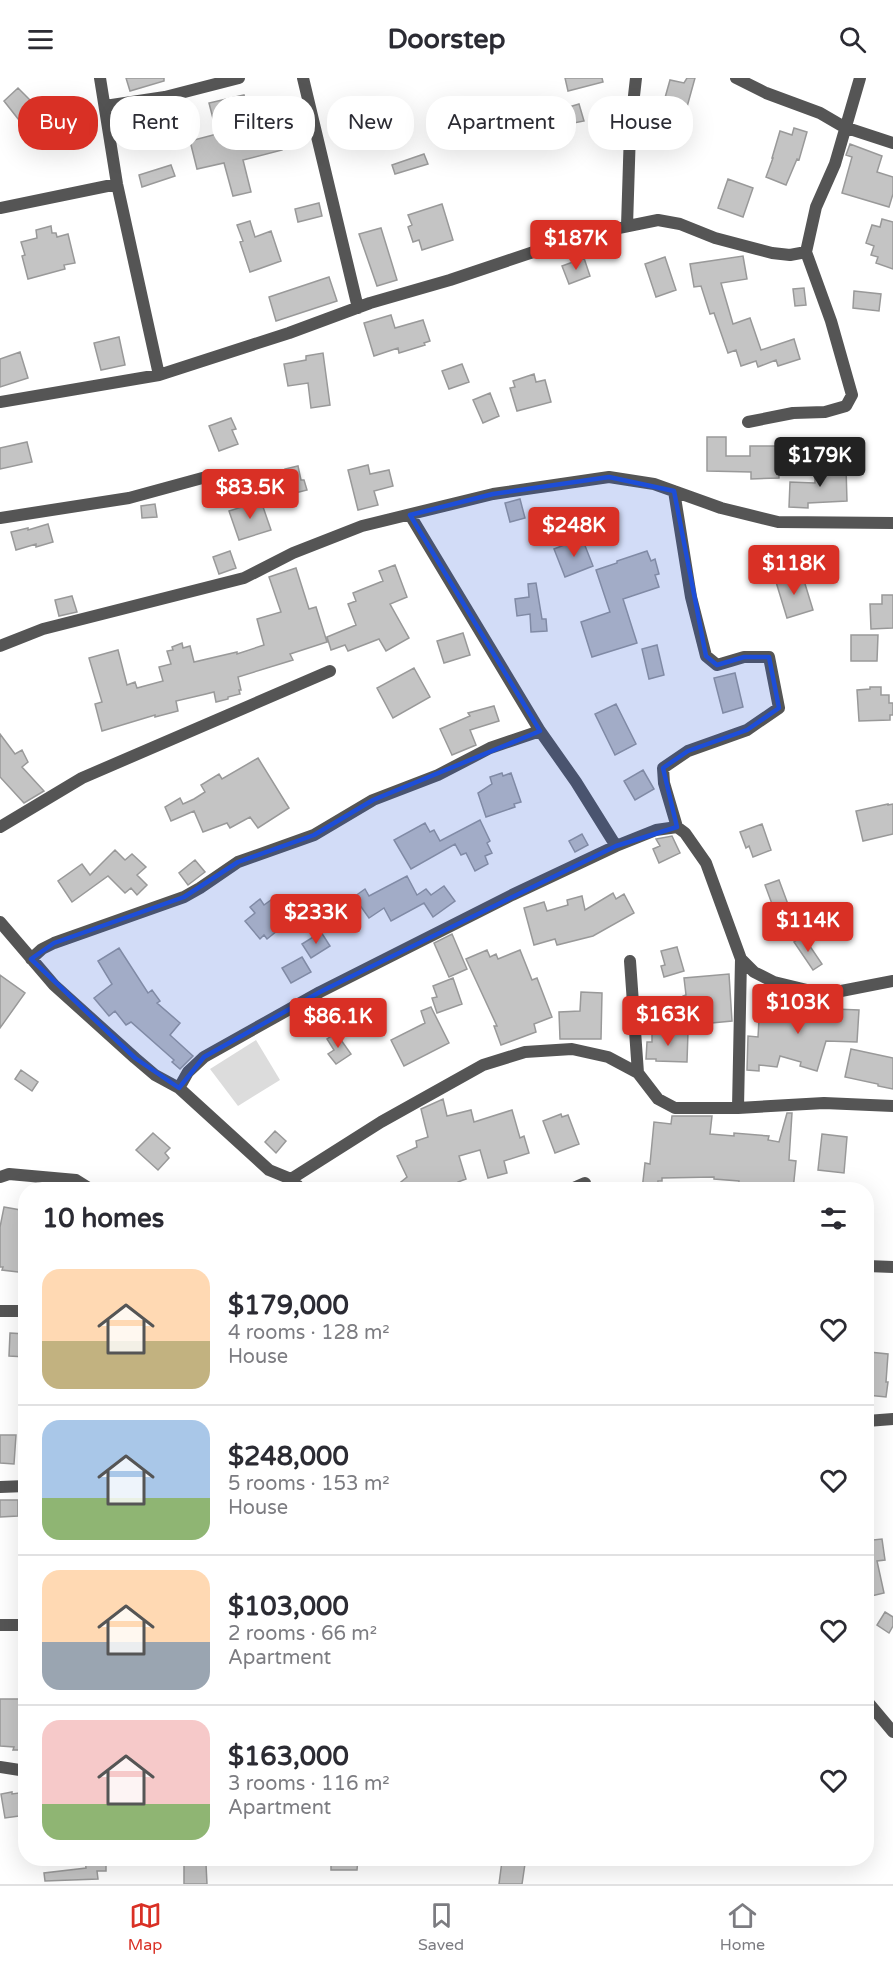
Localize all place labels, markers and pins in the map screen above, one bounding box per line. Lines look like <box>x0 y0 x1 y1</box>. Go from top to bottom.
pin: $187K <box>534 220 618 271</box>
pin: $179K <box>778 437 862 488</box>
pin: $83.5K <box>201 469 299 520</box>
pin: $248K <box>532 507 616 558</box>
pin: $118K <box>752 545 836 596</box>
pin: $233K <box>274 894 358 945</box>
pin: $114K <box>766 902 850 953</box>
pin: $103K <box>756 984 840 1035</box>
pin: $163K <box>626 996 710 1047</box>
pin: $86.1K <box>289 998 387 1049</box>

